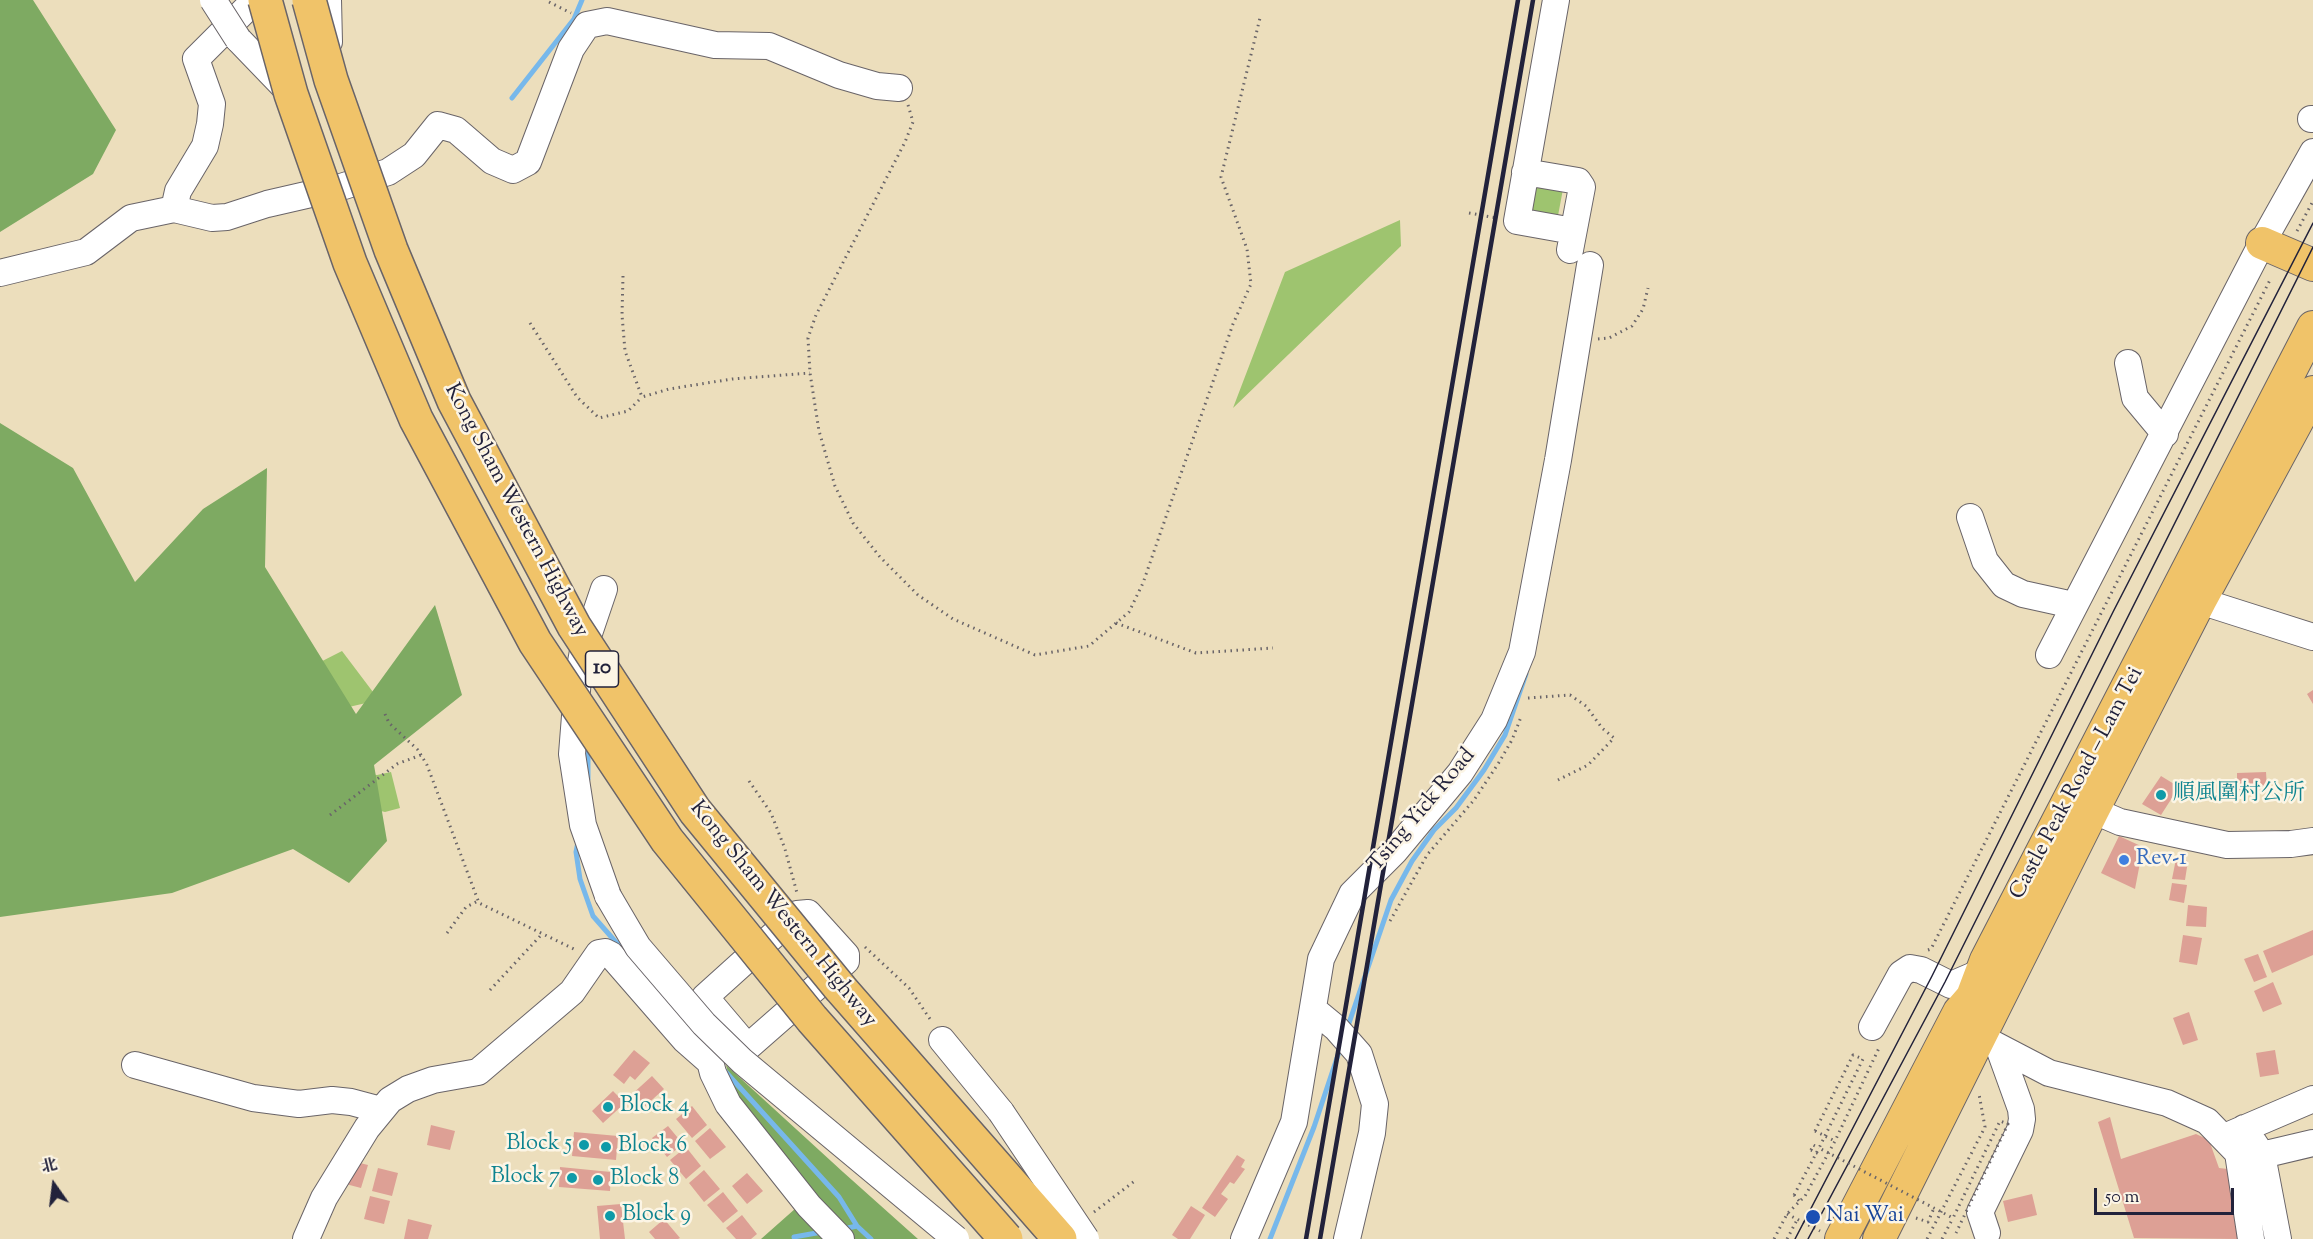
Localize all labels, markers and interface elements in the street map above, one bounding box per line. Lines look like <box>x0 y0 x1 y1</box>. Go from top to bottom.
street label: Kong Sham Western Highway <box>437 380 593 642</box>
road number: 10 <box>586 651 618 687</box>
street label: Castle Peak Road – Lam Tei <box>2005 663 2151 905</box>
street label: Tsing Yick Road <box>1364 744 1482 878</box>
place label: 順風圍村公所 <box>2173 782 2305 808</box>
marker: 順風圍村公所 <box>2154 788 2168 802</box>
street label: Kong Sham Western Highway <box>683 797 881 1033</box>
place label: Rev-1 <box>2136 847 2187 873</box>
marker: Rev-1 <box>2117 853 2131 867</box>
place label: Block 4 <box>620 1094 689 1120</box>
marker: Block 4 <box>601 1100 615 1114</box>
place label: Block 5 <box>506 1132 572 1158</box>
place label: Block 6 <box>618 1134 687 1160</box>
marker: Block 5 <box>577 1138 591 1152</box>
marker: Block 6 <box>599 1140 613 1154</box>
text: 北 <box>39 1154 60 1180</box>
north arrow <box>24 1155 84 1215</box>
place label: Block 7 <box>491 1165 560 1191</box>
place label: Block 8 <box>610 1167 679 1193</box>
marker: Block 7 <box>565 1171 579 1185</box>
marker: Block 8 <box>591 1173 605 1187</box>
scale bar <box>2097 1176 2236 1214</box>
text: 50 m <box>2105 1185 2139 1211</box>
place label: Block 9 <box>622 1203 691 1229</box>
place label: Nai Wai <box>1826 1204 1904 1230</box>
marker: Nai Wai <box>1804 1208 1822 1226</box>
marker: Block 9 <box>603 1209 617 1223</box>

